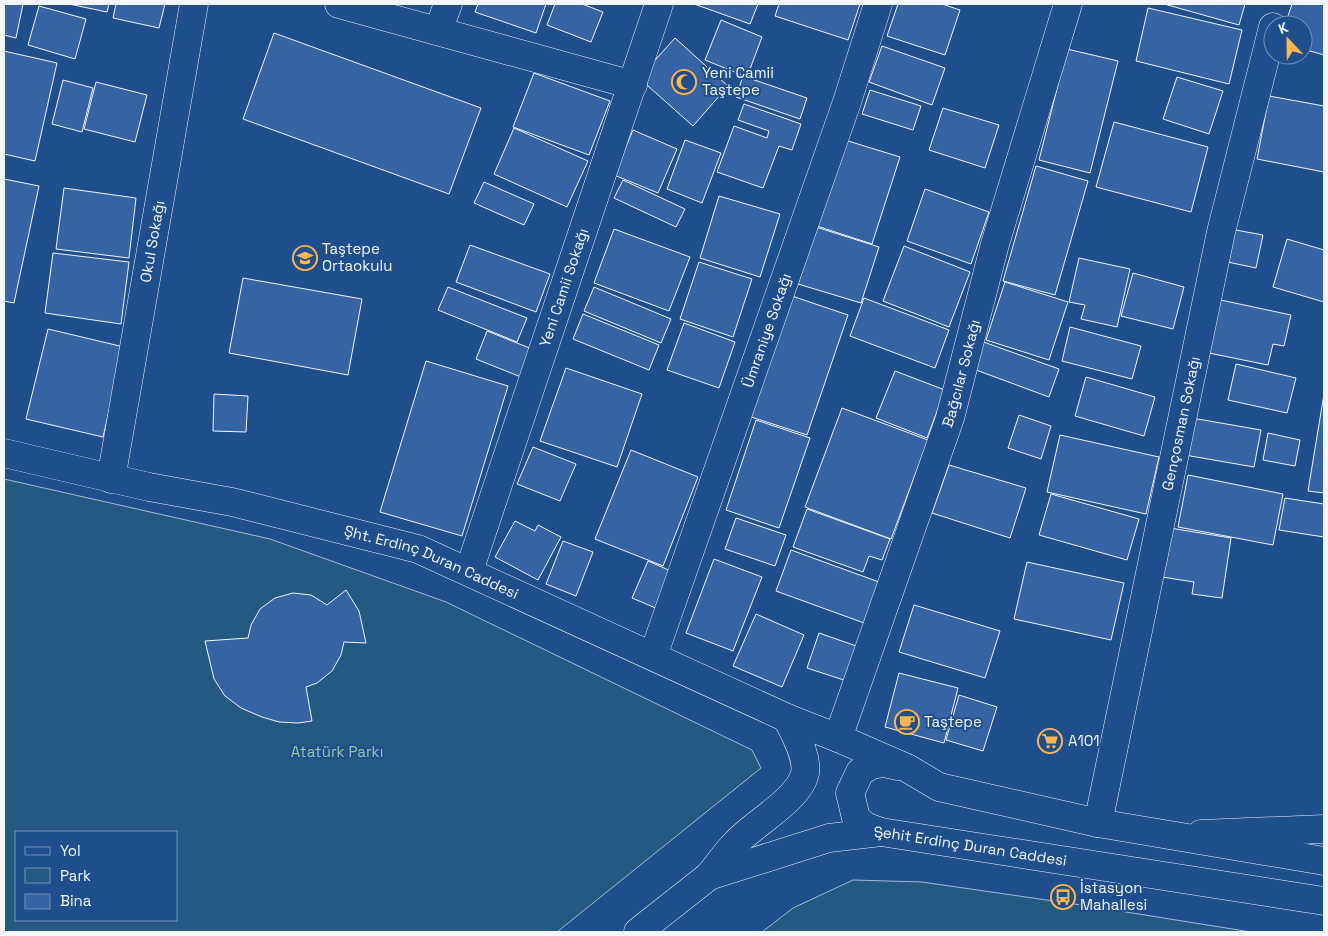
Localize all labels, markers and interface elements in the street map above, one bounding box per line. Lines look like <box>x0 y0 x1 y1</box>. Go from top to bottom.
north arrow <box>1263 15 1313 65</box>
text: K <box>1276 18 1291 38</box>
place label: Yeni Camii Taştepe <box>702 63 774 99</box>
mosque icon: Yeni Camii Taştepe <box>671 69 697 95</box>
street label: Okul Sokağı <box>135 199 168 284</box>
street label: Yeni Camii Sokağı <box>535 225 592 349</box>
place label: Taştepe Ortaokulu <box>322 239 392 275</box>
school or university icon: Taştepe Ortaokulu <box>292 245 318 271</box>
street label: Ümraniye Sokağı <box>738 270 795 390</box>
street label: Bağcılar Sokağı <box>937 317 984 430</box>
street label: Gençosman Sokağı <box>1157 354 1204 492</box>
street label: Şht. Erdinç Duran Caddesi <box>342 521 522 603</box>
cafe icon: Taştepe <box>894 709 920 735</box>
place label: Taştepe <box>924 712 982 731</box>
supermarket icon: A101 <box>1037 728 1063 754</box>
place label: A101 <box>1068 731 1100 750</box>
park label: Atatürk Parkı <box>291 742 383 761</box>
street label: Şehit Erdinç Duran Caddesi <box>873 822 1068 870</box>
legend <box>15 831 178 921</box>
text: Yol <box>60 841 81 860</box>
text: Park <box>60 866 91 885</box>
place label: İstasyon Mahallesi <box>1080 878 1147 914</box>
bus stop icon: İstasyon Mahallesi <box>1050 884 1076 910</box>
text: Bina <box>60 891 92 910</box>

